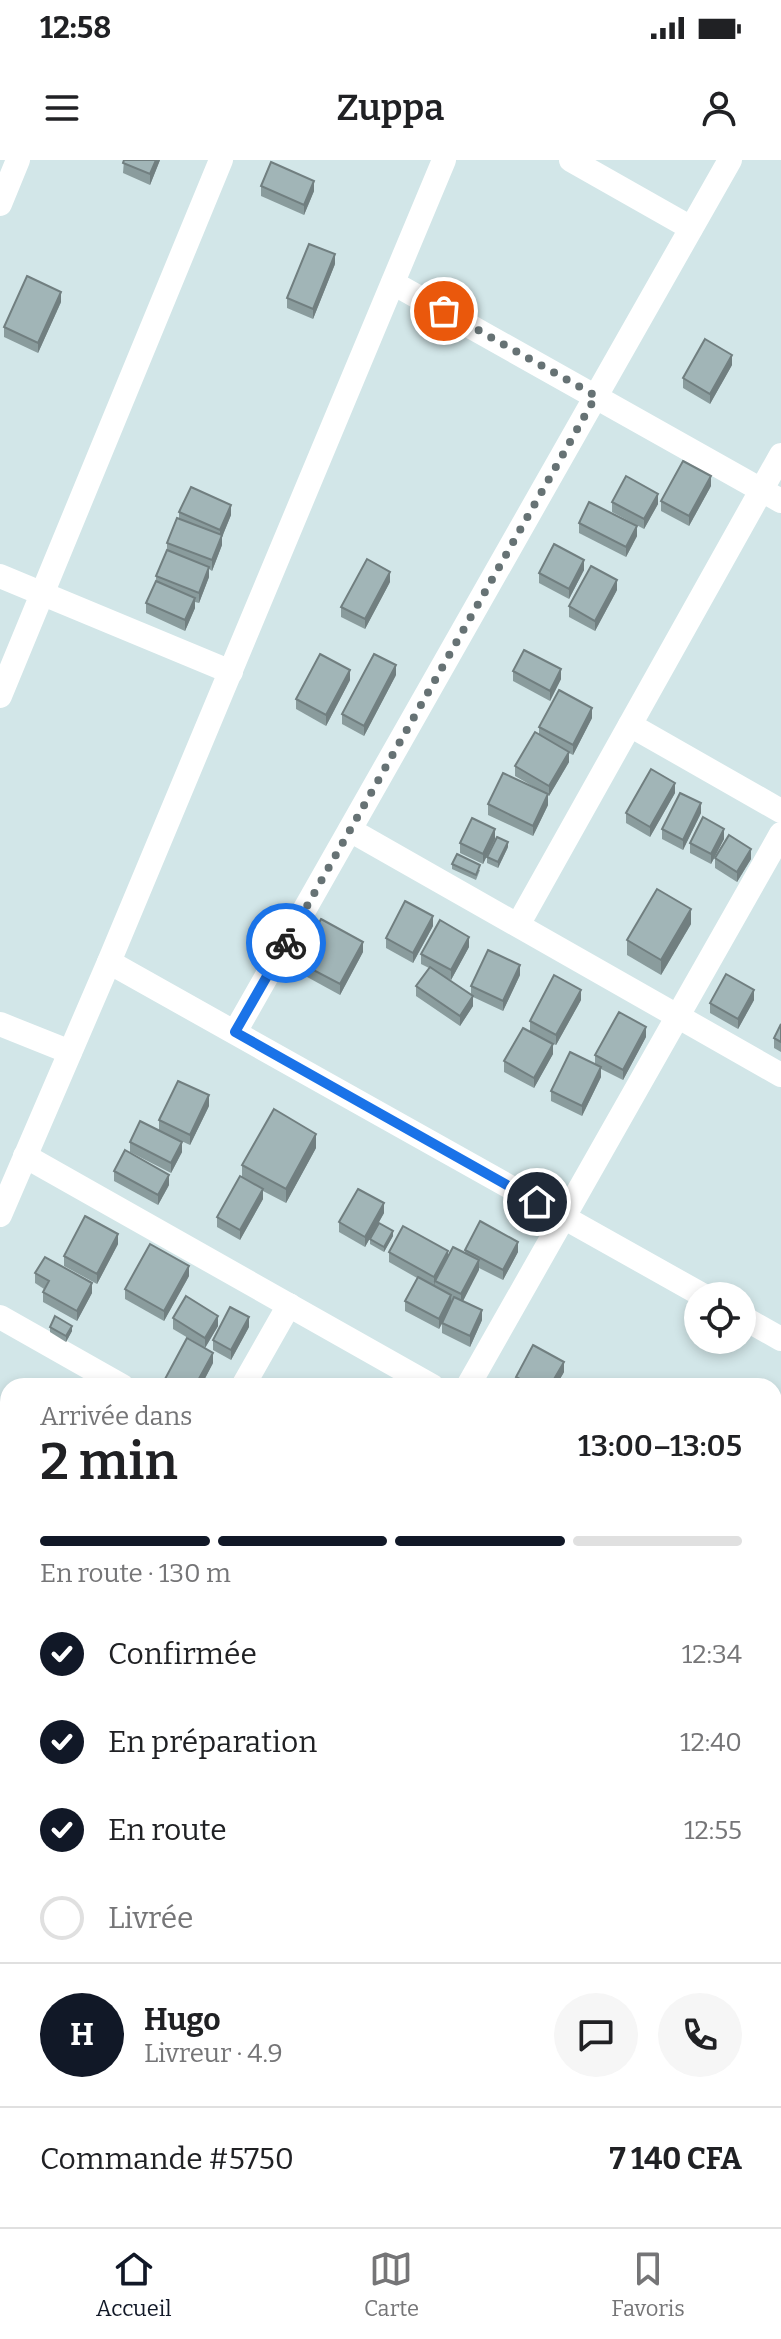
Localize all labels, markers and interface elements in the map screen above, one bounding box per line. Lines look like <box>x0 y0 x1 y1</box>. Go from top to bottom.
text: 12:58 <box>40 10 111 46</box>
icon: menu <box>40 86 84 130</box>
text: Zuppa <box>337 86 444 130</box>
icon: person <box>697 86 741 130</box>
pin <box>410 277 478 345</box>
icon: bag <box>422 289 466 333</box>
courier <box>246 903 326 983</box>
icon: bike <box>264 921 308 965</box>
pin <box>503 1168 571 1236</box>
icon: home <box>515 1180 559 1224</box>
map controls <box>684 1282 756 1354</box>
button: locate <box>684 1282 756 1354</box>
text: Arrivée dans <box>40 1401 193 1432</box>
text: 13:00–13:05 <box>578 1428 742 1464</box>
text: 2 min <box>40 1430 178 1493</box>
text: En route · 130 m <box>40 1558 231 1589</box>
icon: check <box>40 1632 84 1676</box>
text: Confirmée <box>108 1636 257 1672</box>
text: 12:34 <box>682 1639 742 1670</box>
icon: check <box>40 1720 84 1764</box>
text: En préparation <box>108 1724 317 1760</box>
text: 12:40 <box>680 1727 742 1758</box>
icon: check <box>40 1808 84 1852</box>
text: En route <box>108 1812 227 1848</box>
text: 12:55 <box>684 1815 742 1846</box>
text: Livrée <box>108 1900 194 1936</box>
button: chat <box>554 1993 638 2077</box>
button: phone <box>658 1993 742 2077</box>
text: Hugo <box>144 2002 221 2038</box>
text: H <box>70 2017 94 2053</box>
text: Livreur · 4.9 <box>144 2038 283 2069</box>
text: Commande #5750 <box>40 2141 294 2177</box>
text: 7 140 CFA <box>610 2141 742 2177</box>
tab: Accueil <box>96 2247 172 2322</box>
tab: Carte <box>364 2247 419 2322</box>
tab: Favoris <box>611 2247 685 2322</box>

